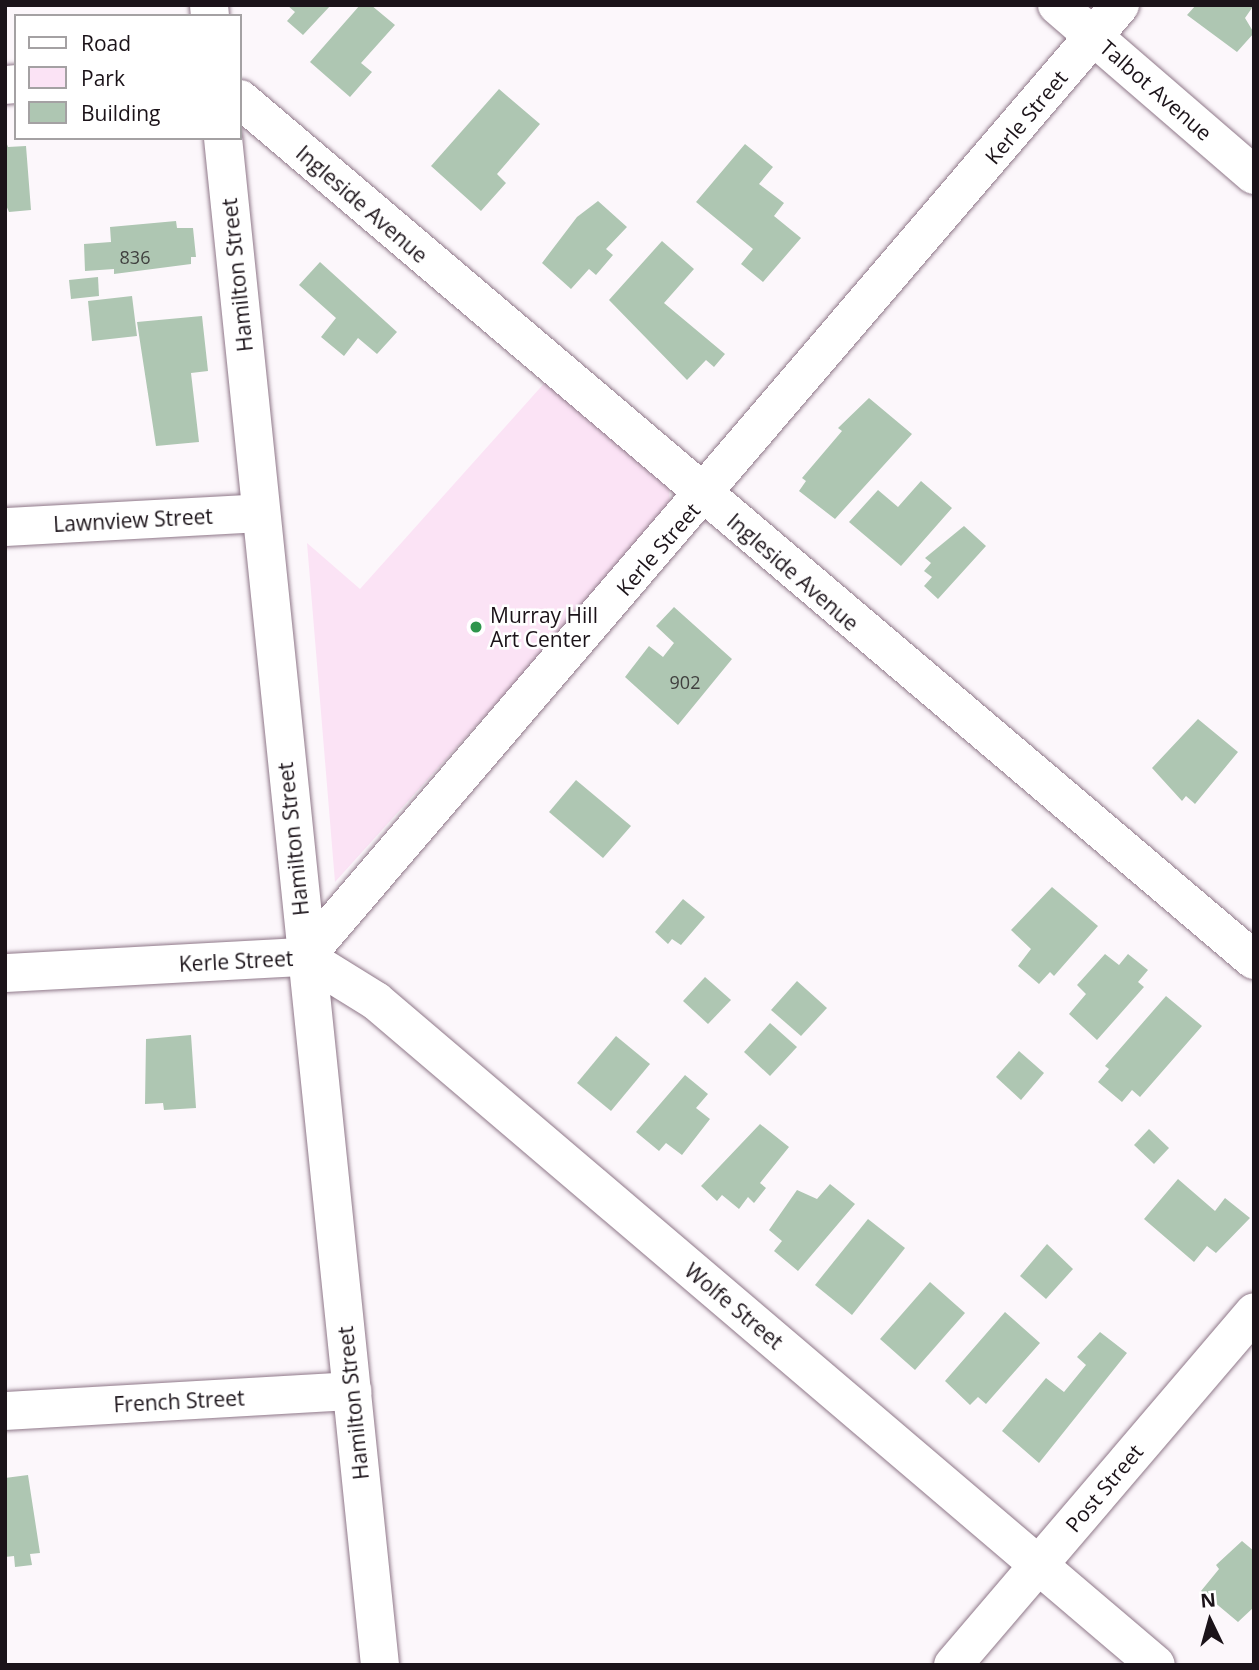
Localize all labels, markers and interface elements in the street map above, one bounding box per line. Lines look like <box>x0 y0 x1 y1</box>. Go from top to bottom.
legend <box>14 14 242 140</box>
text: Road <box>81 29 131 57</box>
street label: Talbot Avenue <box>1095 35 1217 145</box>
text: Park <box>81 64 125 92</box>
street label: Kerle Street <box>980 65 1072 169</box>
text: Building <box>81 99 160 127</box>
street label: Ingleside Avenue <box>291 140 433 268</box>
street label: Hamilton Street <box>216 197 258 353</box>
house number: 836 <box>120 246 150 268</box>
street label: Kerle Street <box>611 498 705 600</box>
street label: Lawnview Street <box>53 503 213 537</box>
street label: Ingleside Avenue <box>722 508 864 636</box>
place label: Murray Hill Art Center <box>490 602 598 652</box>
marker: Murray Hill Art Center <box>468 619 484 635</box>
house number: 902 <box>670 671 700 693</box>
street label: Hamilton Street <box>272 761 314 917</box>
street label: Kerle Street <box>178 945 294 977</box>
street label: Wolfe Street <box>680 1258 788 1354</box>
street label: Hamilton Street <box>332 1325 374 1481</box>
street label: French Street <box>113 1385 245 1417</box>
street label: Post Street <box>1060 1439 1148 1537</box>
north arrow <box>1175 1586 1245 1656</box>
text: N <box>1199 1586 1217 1614</box>

